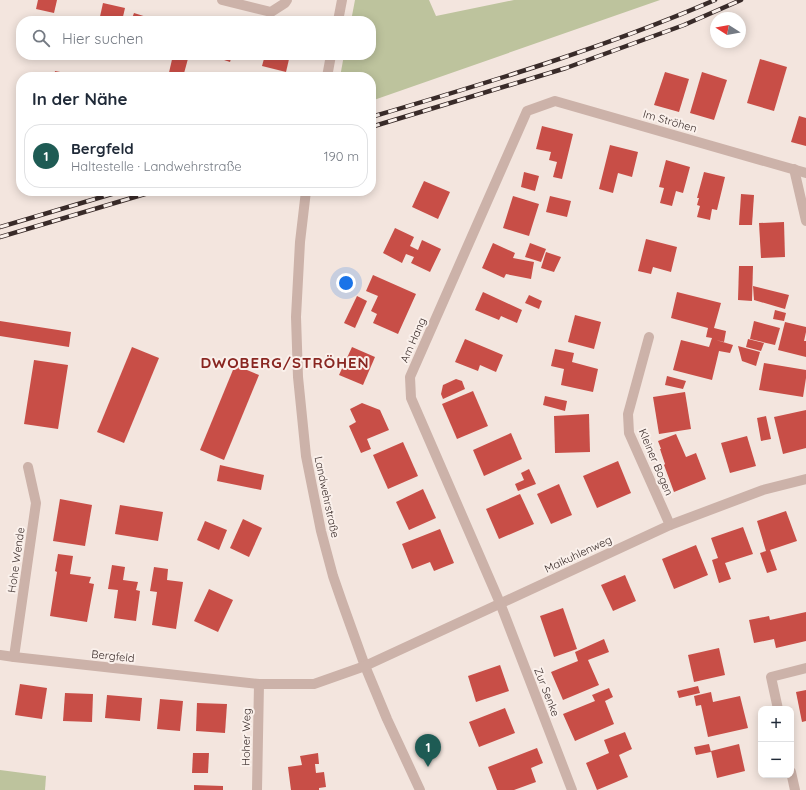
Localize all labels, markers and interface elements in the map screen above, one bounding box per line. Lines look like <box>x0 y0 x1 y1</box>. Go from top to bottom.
north arrow <box>710 12 746 48</box>
search box <box>16 16 376 60</box>
icon: search <box>30 27 52 49</box>
text: Hier suchen <box>62 29 143 48</box>
text: In der Nähe <box>32 88 128 109</box>
street label: Im Ströhen <box>641 107 699 135</box>
text: Bergfeld <box>71 139 134 158</box>
text: 1 <box>43 148 49 164</box>
text: 190 m <box>324 148 359 164</box>
text: Haltestelle · Landwehrstraße <box>71 158 242 174</box>
your location <box>336 273 356 293</box>
street label: Am Hang <box>397 315 429 365</box>
district label: DWOBERG/STRÖHEN <box>200 353 370 372</box>
street label: Kleiner Bogen <box>636 426 676 498</box>
street label: Landwehrstraße <box>312 455 342 539</box>
street label: Hohe Wende <box>4 526 28 594</box>
street label: Maikuhlenweg <box>542 532 614 576</box>
street label: Bergfeld <box>91 647 135 665</box>
street label: Zur Senke <box>531 666 563 718</box>
map controls <box>758 706 794 778</box>
button: + <box>758 706 794 742</box>
street label: Hoher Weg <box>238 708 254 766</box>
pin: 1 <box>415 734 441 767</box>
button: − <box>758 742 794 778</box>

